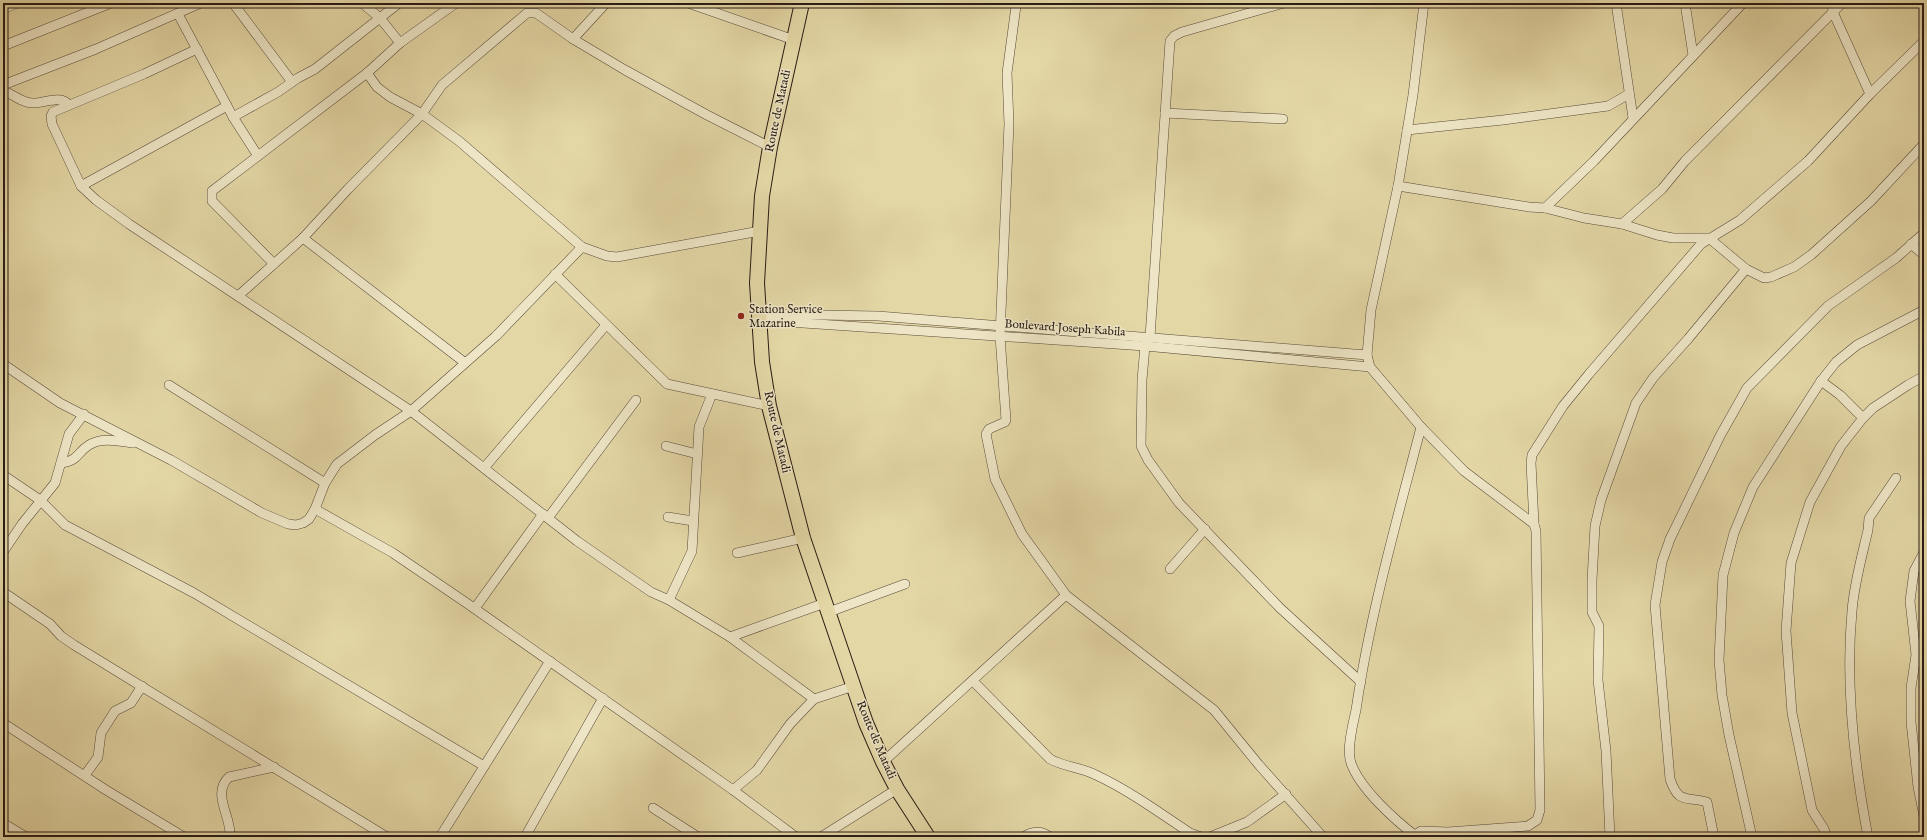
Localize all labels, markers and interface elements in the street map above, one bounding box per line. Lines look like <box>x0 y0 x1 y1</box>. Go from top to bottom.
street label: Route de Matadi <box>762 68 794 154</box>
place label: Station Service Mazarine <box>749 302 823 331</box>
marker: Station Service Mazarine <box>736 311 746 321</box>
street label: Boulevard Joseph Kabila <box>1004 316 1127 341</box>
street label: Route de Matadi <box>760 389 794 475</box>
street label: Route de Matadi <box>853 698 899 782</box>

